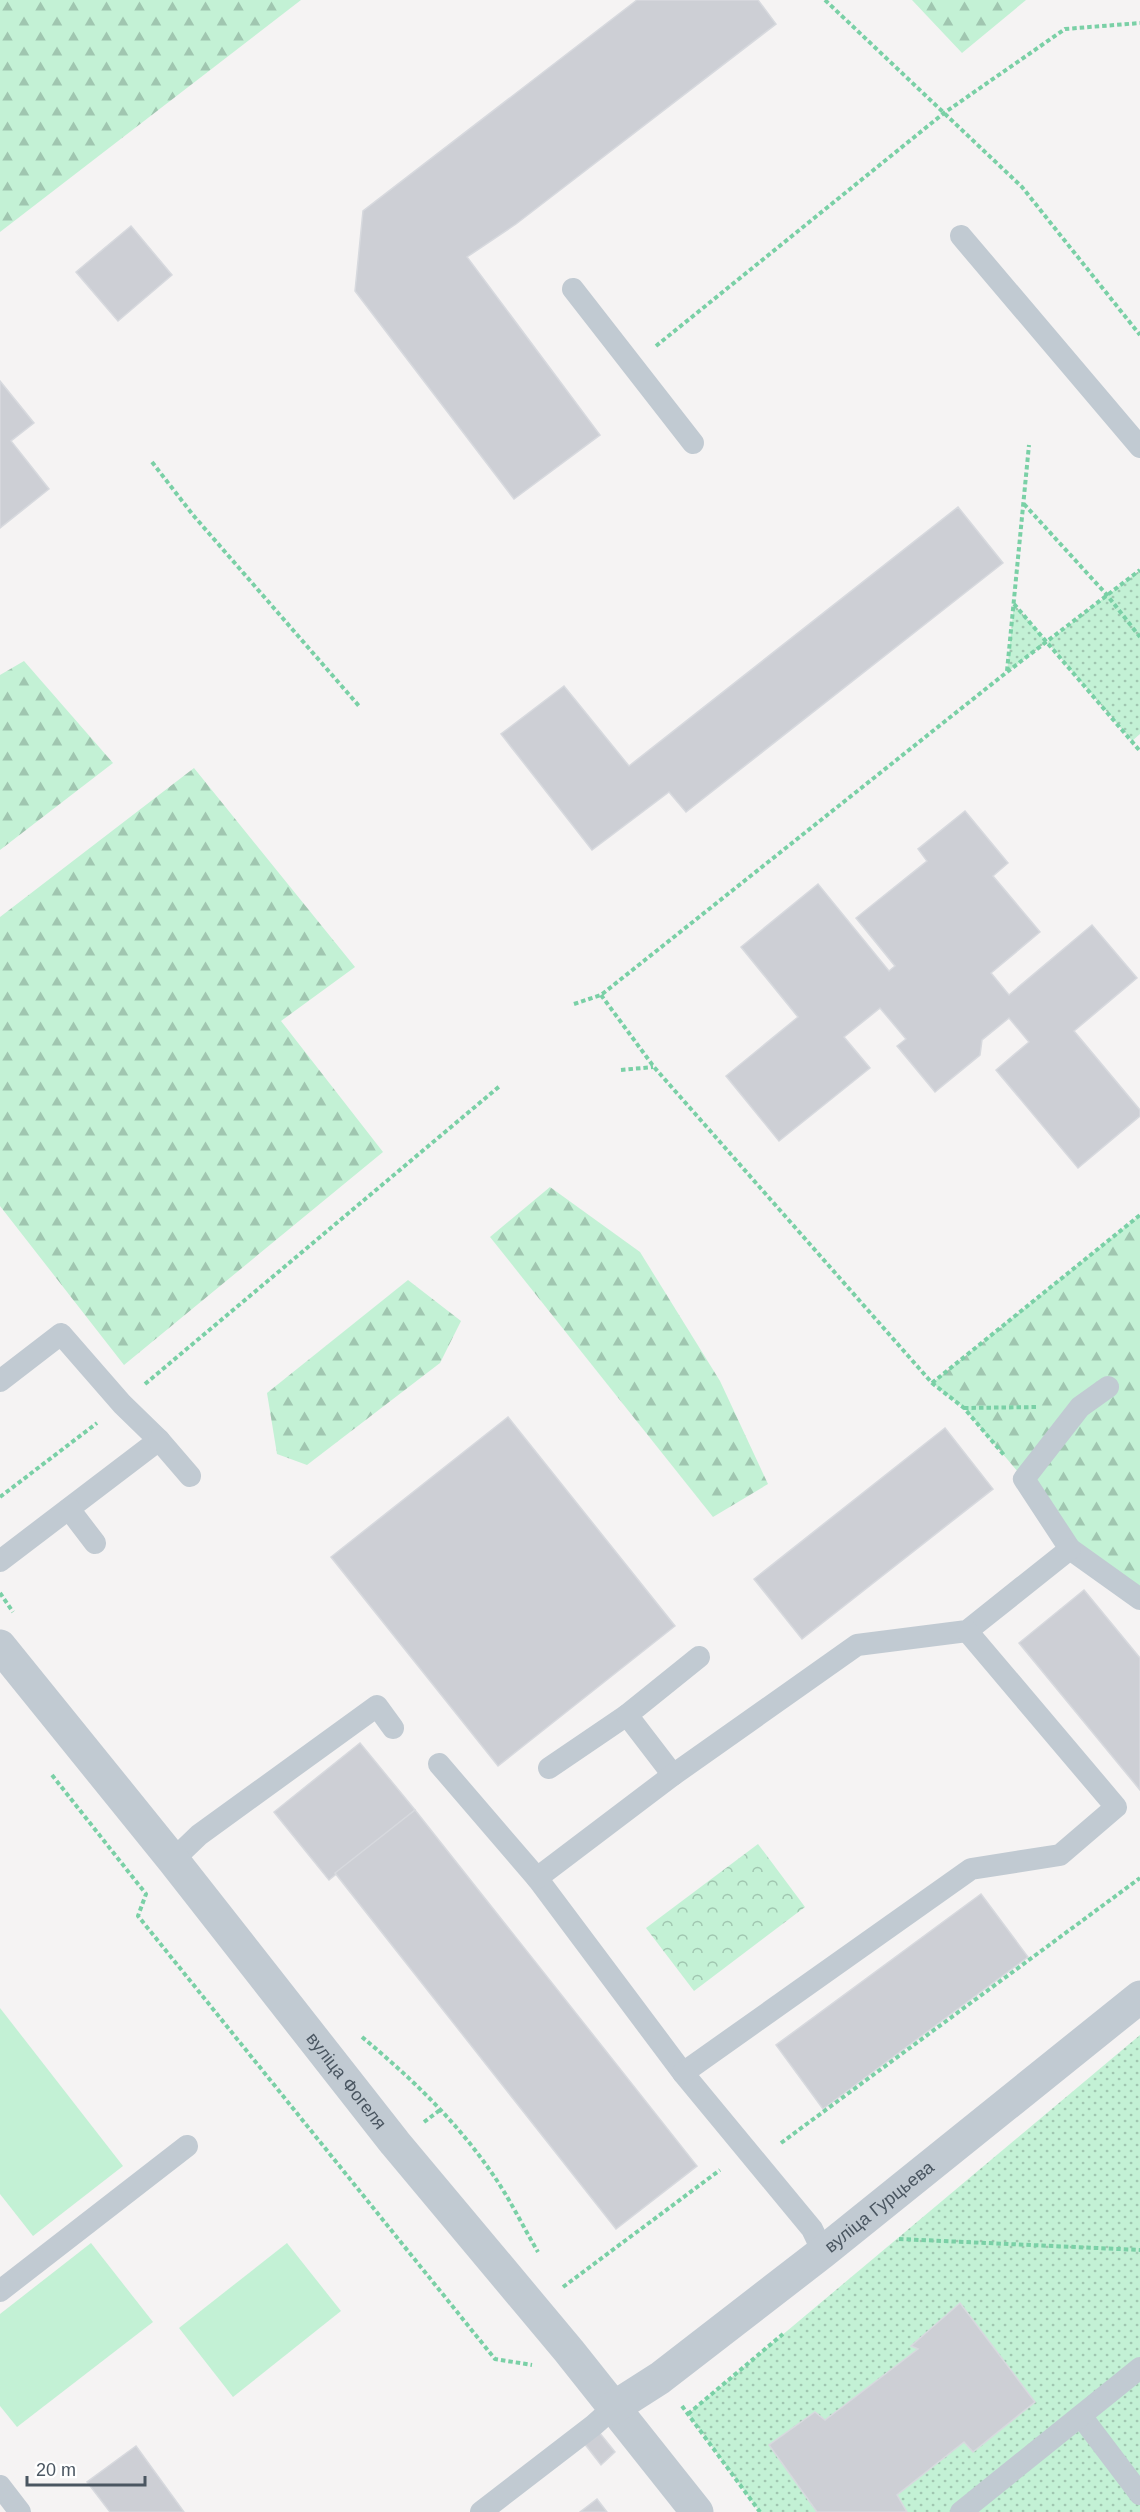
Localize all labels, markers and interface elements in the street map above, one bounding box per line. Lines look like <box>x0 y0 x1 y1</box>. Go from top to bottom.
street label: вуліца Фогеля <box>302 2029 390 2133</box>
street label: вуліца Гурцьева <box>821 2156 939 2257</box>
scale bar <box>27 2449 146 2487</box>
text: 20 m <box>36 2460 76 2480</box>

